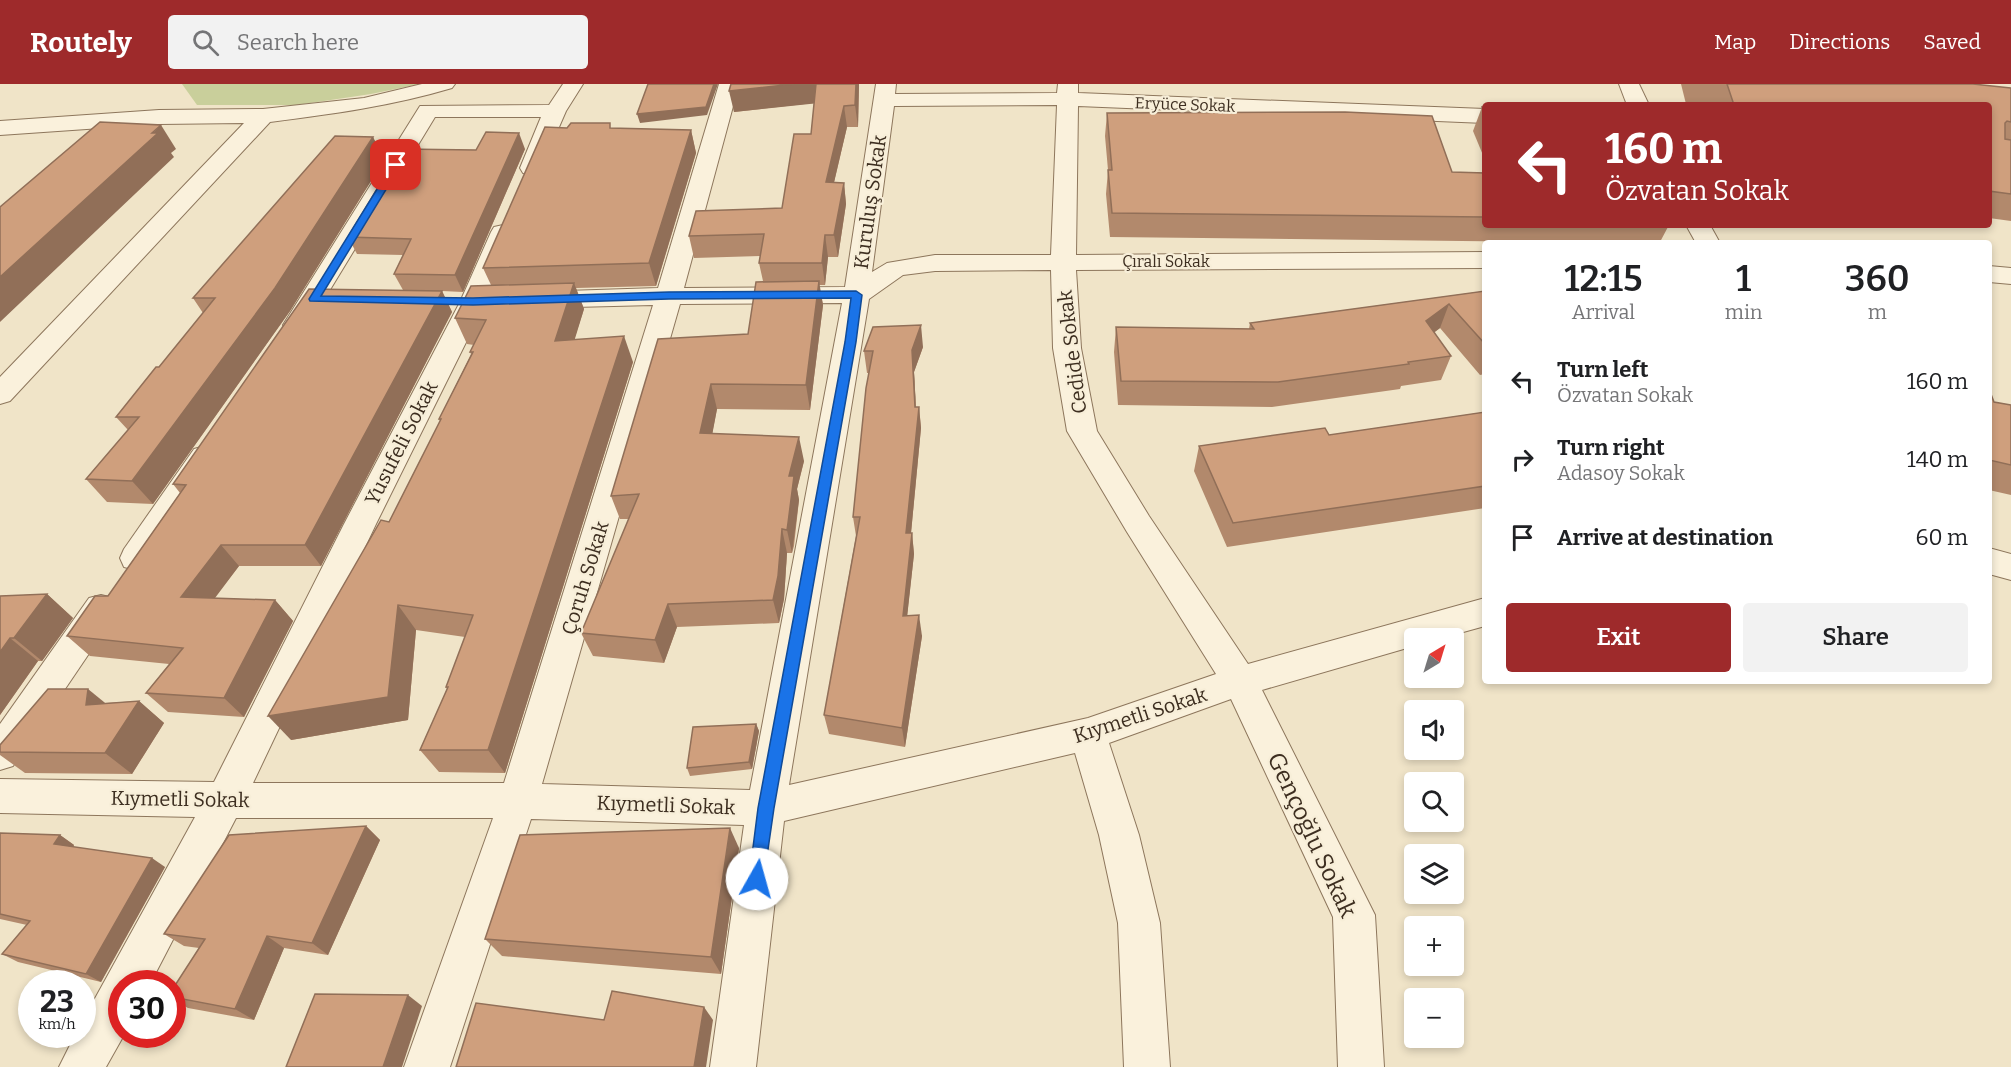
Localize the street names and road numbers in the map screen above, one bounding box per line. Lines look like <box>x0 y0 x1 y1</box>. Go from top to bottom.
street label: Eryüce Sokak <box>1134 93 1235 116</box>
street label: Kuruluş Sokak <box>849 133 891 271</box>
street label: Çıralı Sokak <box>1122 252 1210 271</box>
street label: Cedide Sokak <box>1052 288 1091 415</box>
street label: Yusufeli Sokak <box>359 376 443 509</box>
street label: Çoruh Sokak <box>556 518 614 638</box>
street label: Kıymetli Sokak <box>1070 682 1210 748</box>
street label: Gençoğlu Sokak <box>1262 748 1363 922</box>
street label: Kıymetli Sokak <box>110 786 250 812</box>
street label: Kıymetli Sokak <box>596 791 737 819</box>

